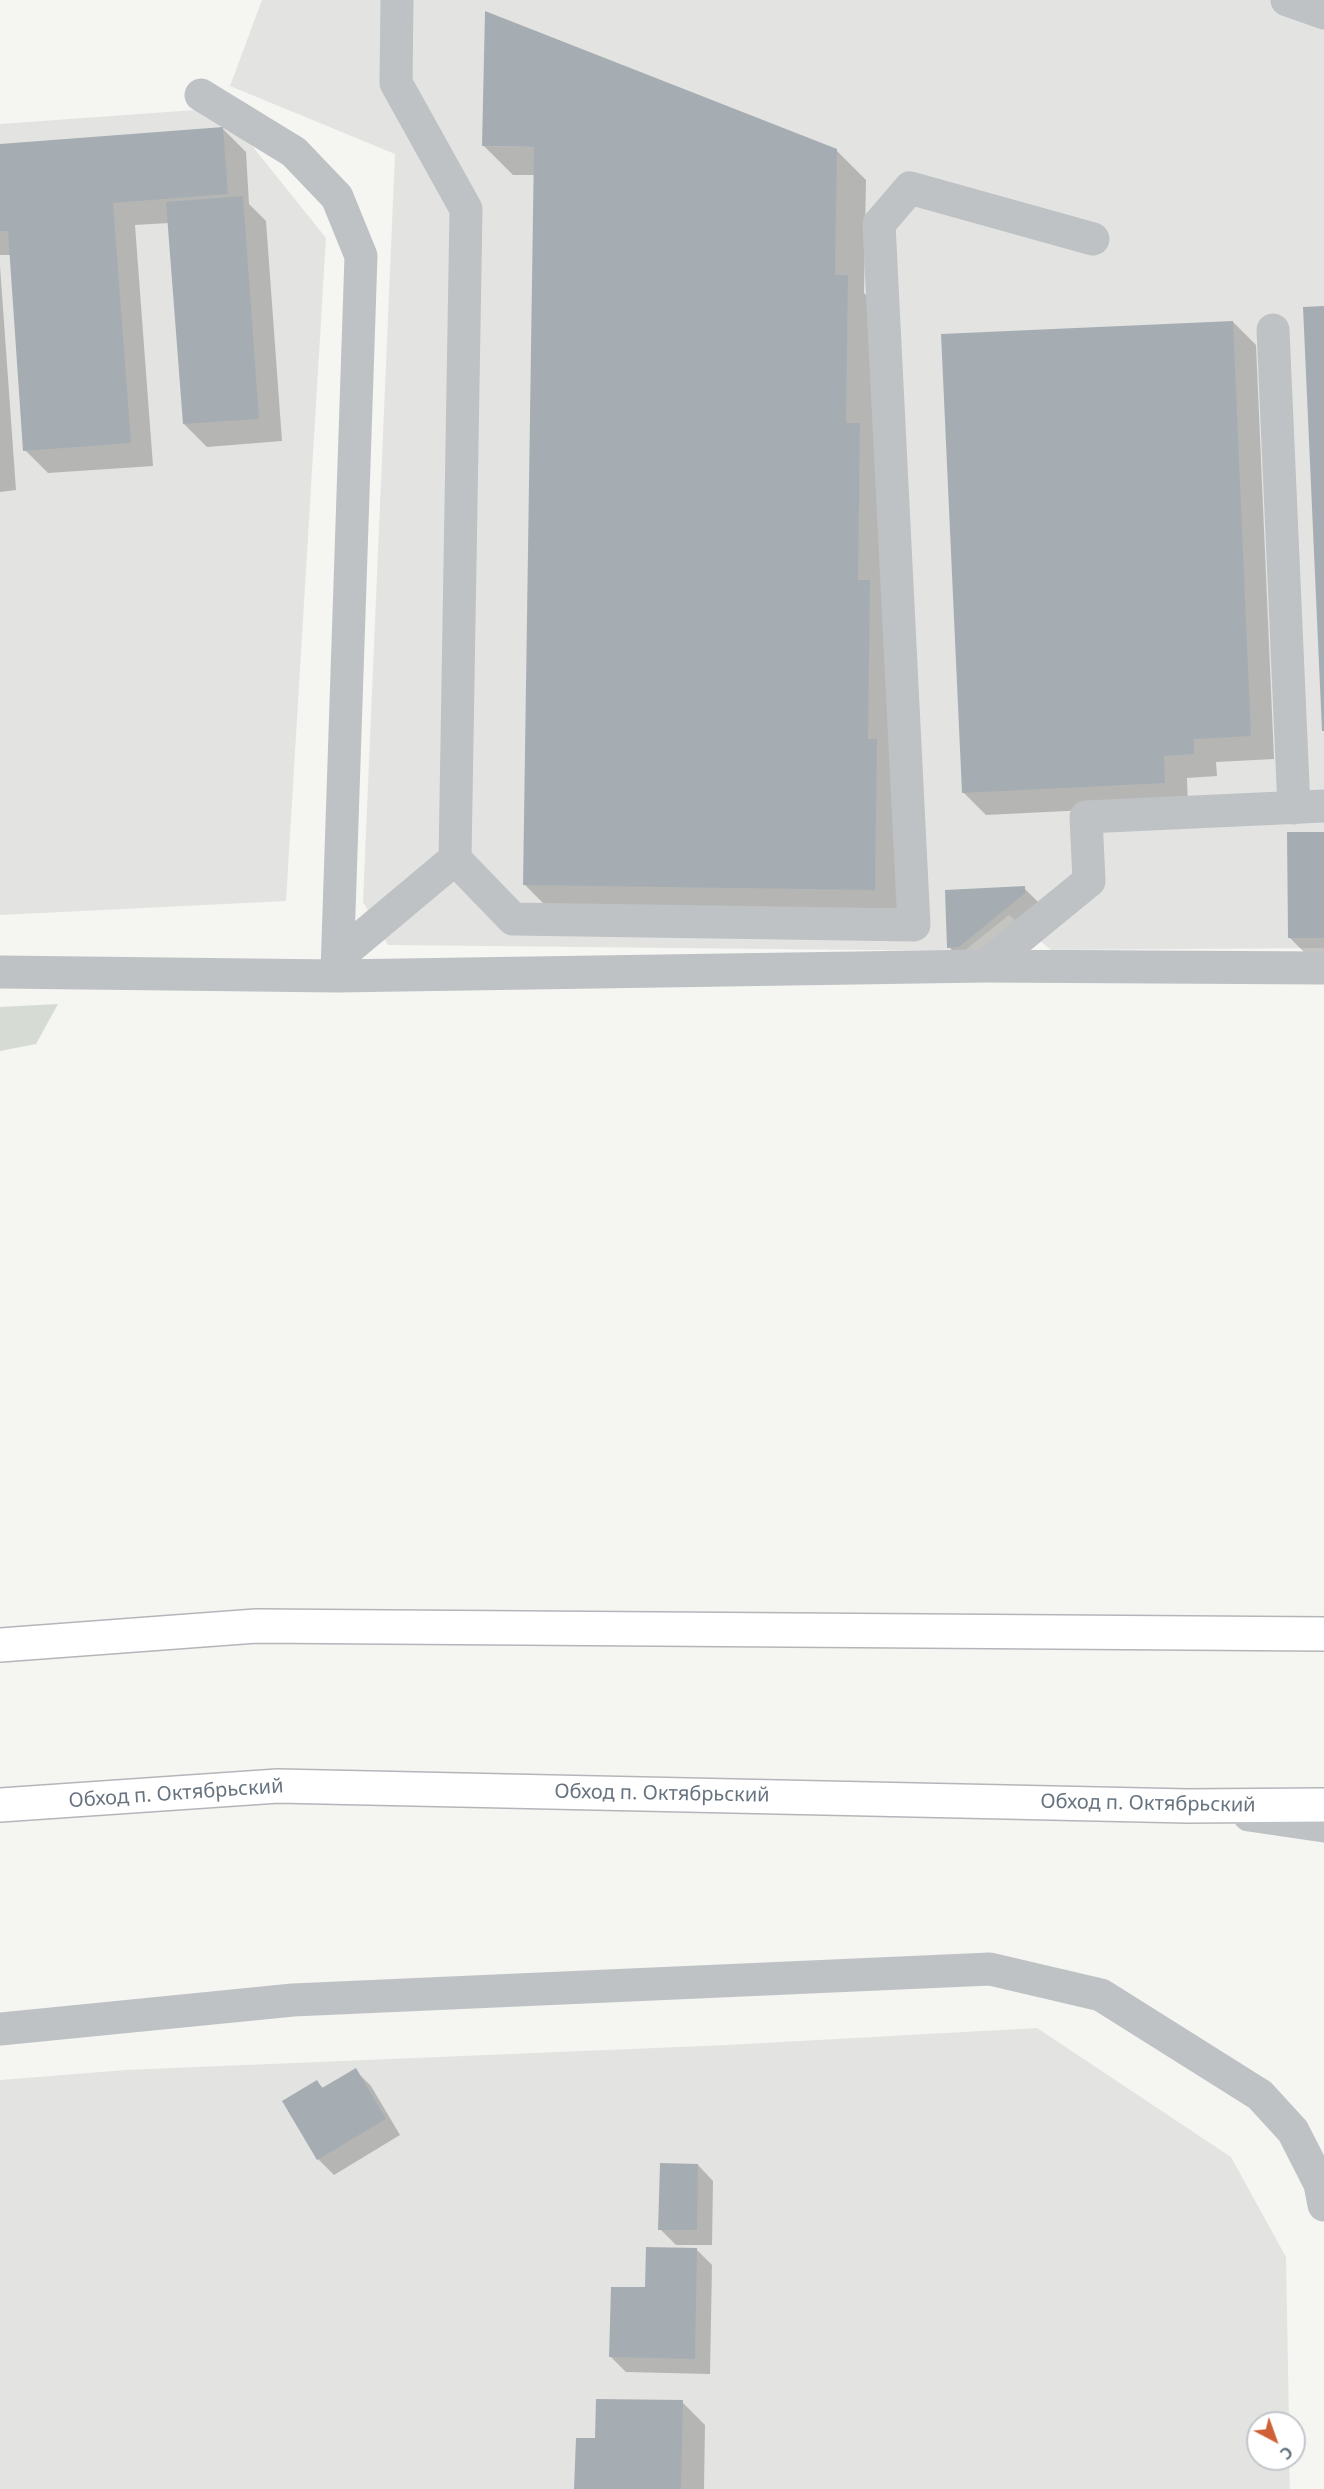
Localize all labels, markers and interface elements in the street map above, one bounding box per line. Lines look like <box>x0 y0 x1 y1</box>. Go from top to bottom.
street label: Обход п. Октябрьский <box>68 1775 284 1813</box>
street label: Обход п. Октябрьский <box>554 1780 770 1808</box>
street label: Обход п. Октябрьский <box>1040 1790 1256 1818</box>
north arrow <box>1246 2411 1306 2471</box>
text: С <box>1275 2441 1298 2465</box>

